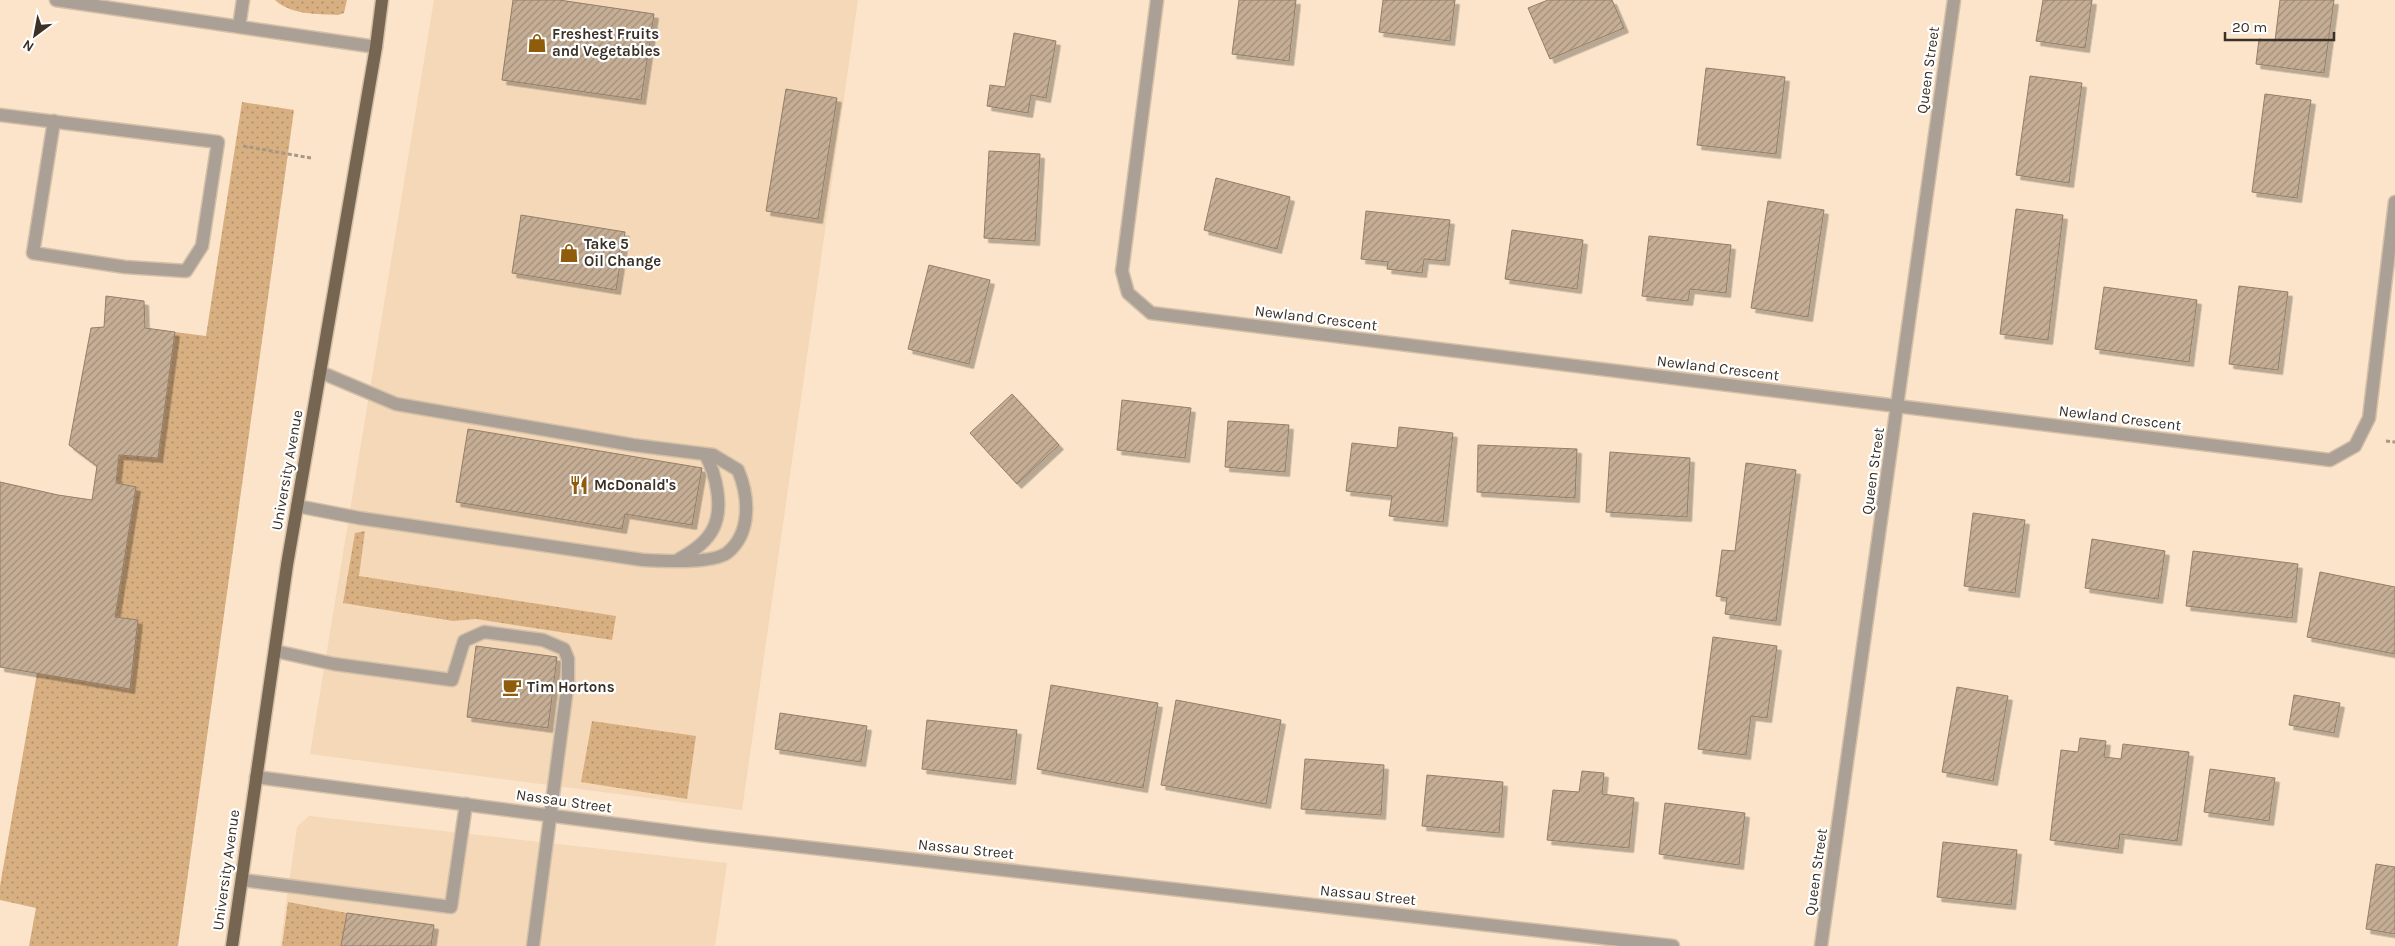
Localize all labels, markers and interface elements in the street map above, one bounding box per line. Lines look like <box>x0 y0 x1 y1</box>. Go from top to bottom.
north arrow <box>10 10 60 60</box>
scale bar <box>2225 10 2334 42</box>
text: 20 m <box>2232 18 2267 36</box>
place label: Freshest Fruits and Vegetables <box>552 25 661 60</box>
street label: Queen Street <box>1913 25 1943 115</box>
shop icon: Freshest Fruits and Vegetables <box>526 32 548 54</box>
text: N <box>20 36 37 55</box>
place label: Take 5 Oil Change <box>584 235 661 270</box>
shop icon: Take 5 Oil Change <box>558 242 580 264</box>
street label: Newland Crescent <box>1254 302 1379 334</box>
street label: Newland Crescent <box>1656 352 1781 384</box>
street label: Newland Crescent <box>2058 402 2183 434</box>
street label: University Avenue <box>268 408 306 532</box>
street label: Queen Street <box>1858 426 1888 516</box>
restaurant icon: McDonald's <box>568 474 590 496</box>
place label: McDonald's <box>594 476 676 494</box>
cafe icon: Tim Hortons <box>501 676 523 698</box>
place label: Tim Hortons <box>527 678 615 696</box>
street label: Nassau Street <box>515 785 613 817</box>
street label: University Avenue <box>209 808 243 932</box>
street label: Queen Street <box>1801 827 1831 917</box>
street label: Nassau Street <box>917 835 1015 863</box>
street label: Nassau Street <box>1319 881 1417 909</box>

